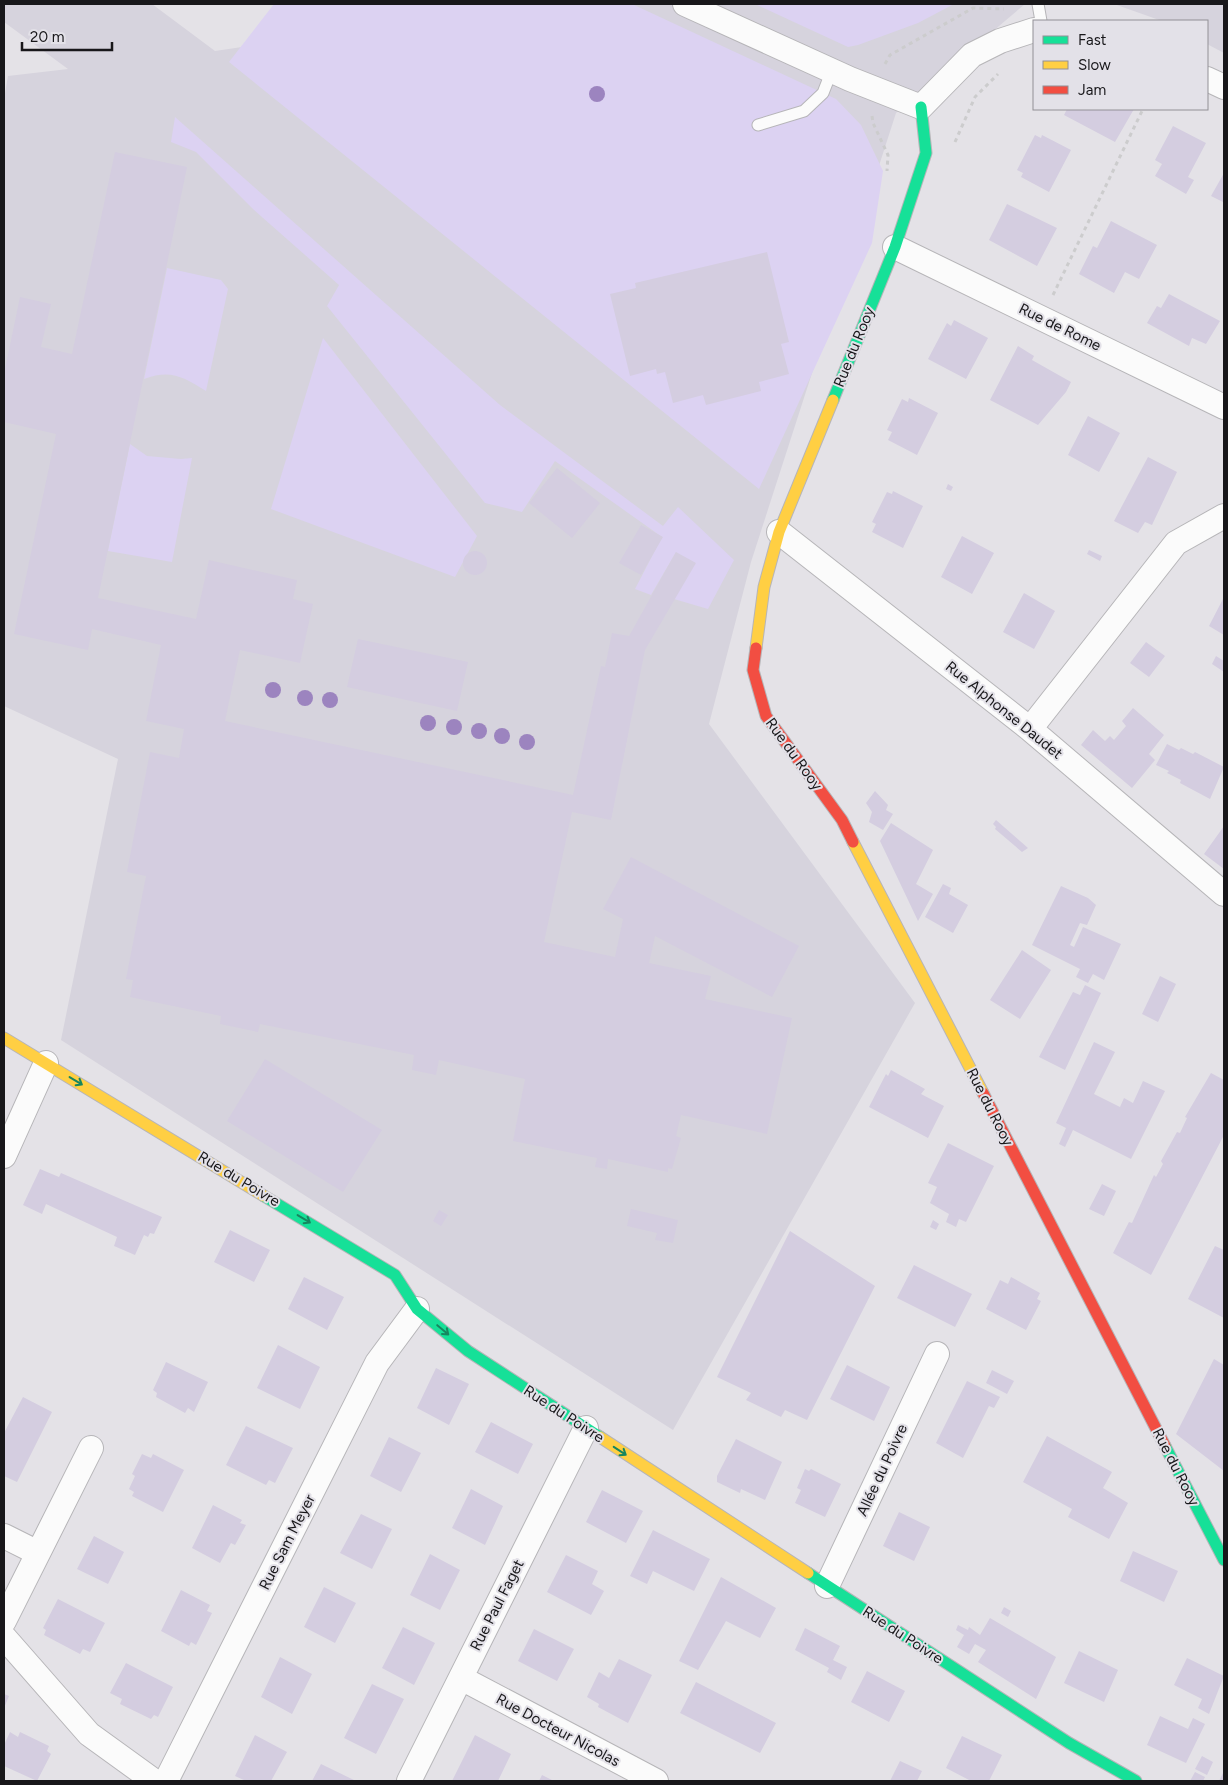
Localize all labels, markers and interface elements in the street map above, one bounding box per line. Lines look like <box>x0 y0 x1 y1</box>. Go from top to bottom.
scale bar <box>22 20 112 52</box>
legend <box>1033 20 1208 110</box>
text: 20 m <box>30 28 64 46</box>
text: Fast <box>1078 31 1107 49</box>
text: Slow <box>1078 56 1111 74</box>
text: Jam <box>1078 81 1106 99</box>
street label: Rue de Rome <box>1016 299 1104 355</box>
street label: Rue du Rooy <box>830 304 878 390</box>
street label: Rue Alphonse Daudet <box>942 657 1066 763</box>
street label: Rue du Rooy <box>762 714 826 794</box>
street label: Rue du Rooy <box>963 1065 1017 1149</box>
one-way arrow <box>68 1076 82 1086</box>
street label: Rue du Poivre <box>195 1148 283 1210</box>
one-way arrow <box>297 1215 311 1225</box>
one-way arrow <box>436 1324 449 1335</box>
street label: Rue du Poivre <box>520 1381 608 1447</box>
street label: Allée du Poivre <box>853 1421 911 1519</box>
street label: Rue du Rooy <box>1149 1425 1203 1509</box>
one-way arrow <box>613 1446 627 1456</box>
street label: Rue Sam Meyer <box>255 1491 319 1593</box>
street label: Rue Paul Faget <box>466 1556 528 1653</box>
street label: Rue du Poivre <box>859 1602 947 1668</box>
street label: Rue Docteur Nicolas <box>493 1690 623 1770</box>

